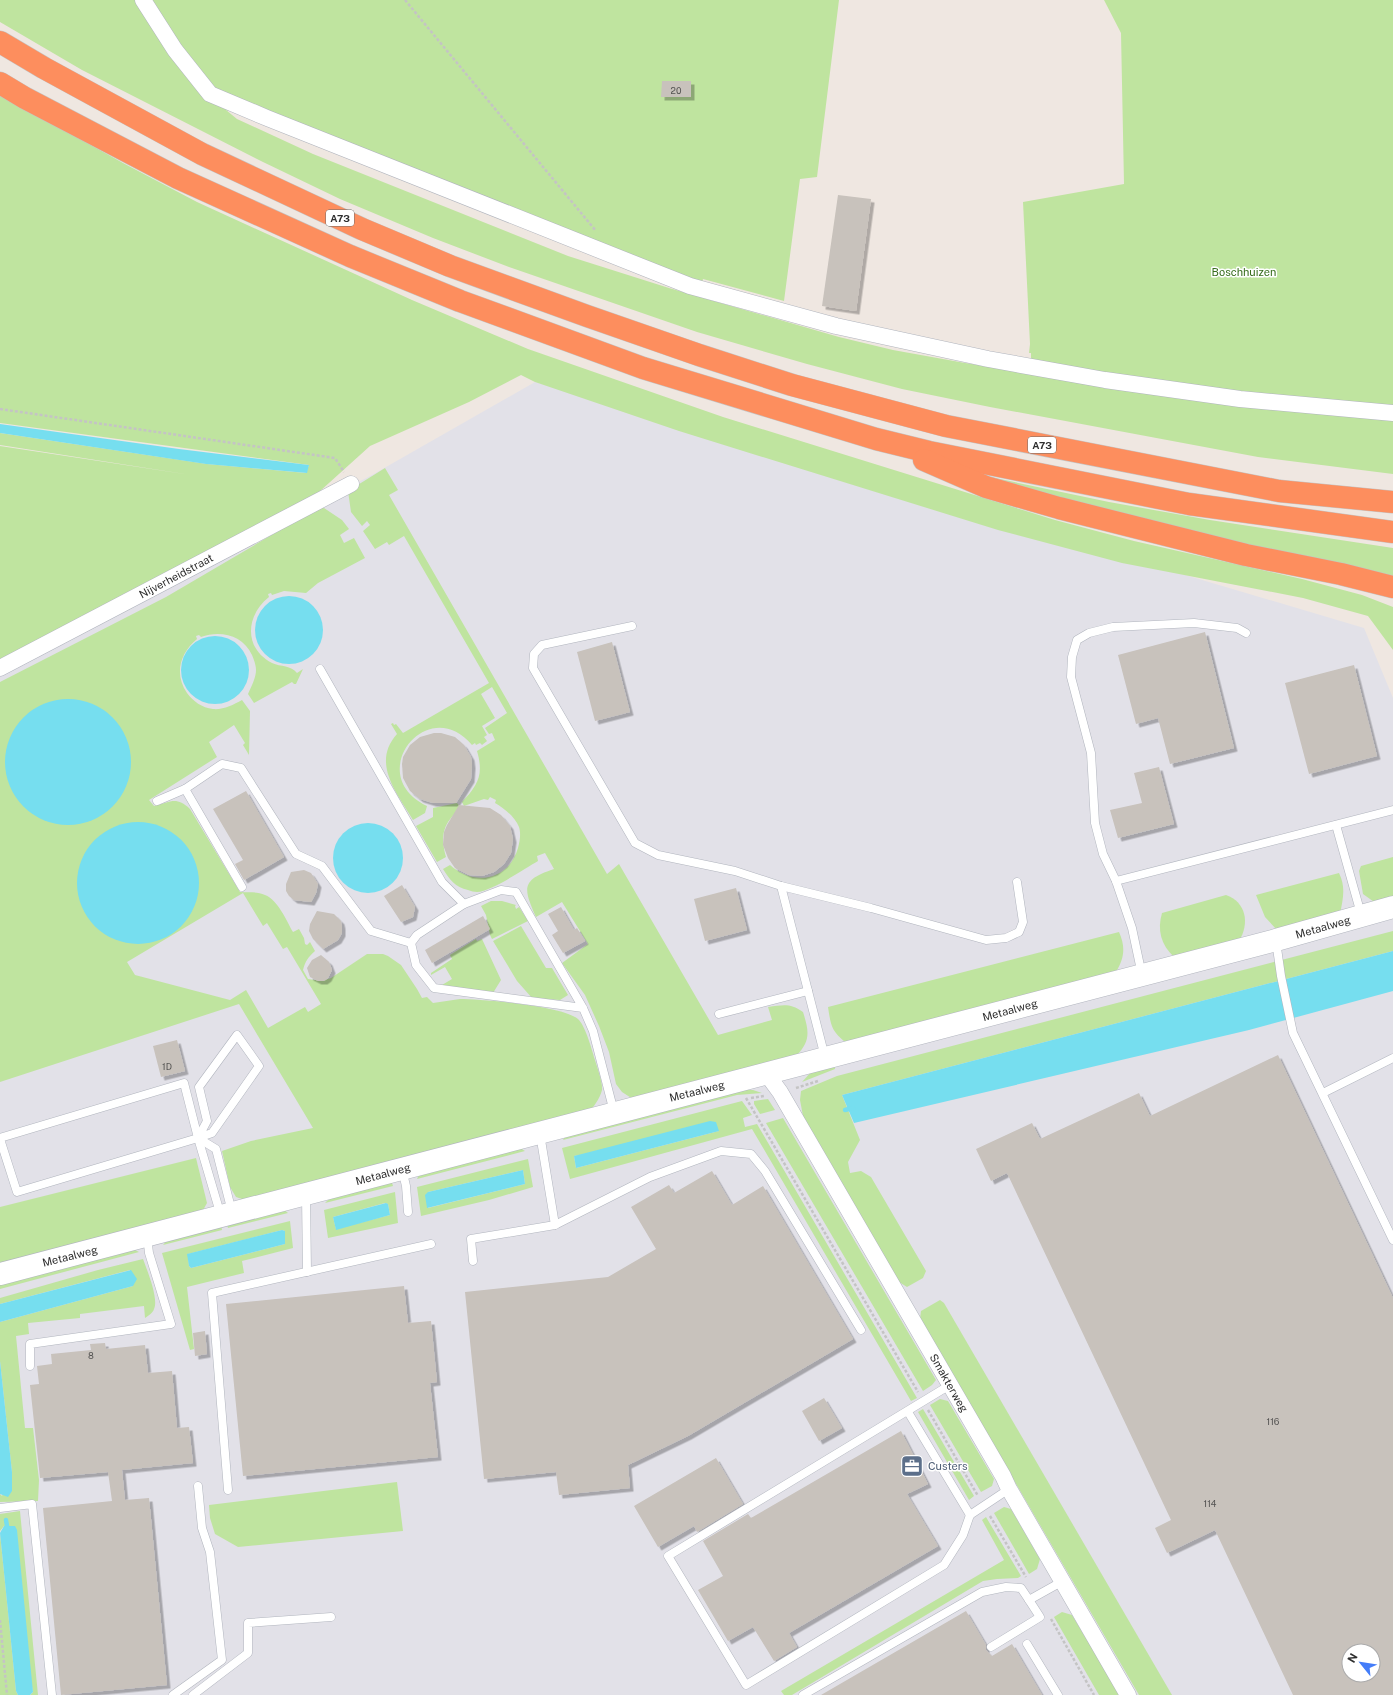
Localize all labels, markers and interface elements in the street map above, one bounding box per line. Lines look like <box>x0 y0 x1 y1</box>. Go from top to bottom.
house number: 20 <box>671 85 682 96</box>
road number: A73 <box>326 210 354 226</box>
park label: Boschhuizen <box>1212 266 1276 278</box>
road number: A73 <box>1028 437 1056 453</box>
street label: Nijverheidstraat <box>137 552 215 600</box>
street label: Metaalweg <box>1294 913 1352 941</box>
street label: Metaalweg <box>981 997 1039 1023</box>
house number: 1D <box>162 1061 172 1072</box>
street label: Metaalweg <box>668 1078 726 1104</box>
street label: Metaalweg <box>354 1161 412 1187</box>
street label: Metaalweg <box>41 1243 99 1269</box>
house number: 8 <box>88 1350 94 1361</box>
street label: Smakterweg <box>927 1352 971 1414</box>
house number: 116 <box>1267 1416 1280 1427</box>
office icon: Custers <box>899 1453 925 1479</box>
place label: Custers <box>928 1460 968 1472</box>
house number: 114 <box>1204 1498 1217 1509</box>
north arrow <box>1341 1643 1381 1683</box>
text: N <box>1345 1651 1360 1665</box>

